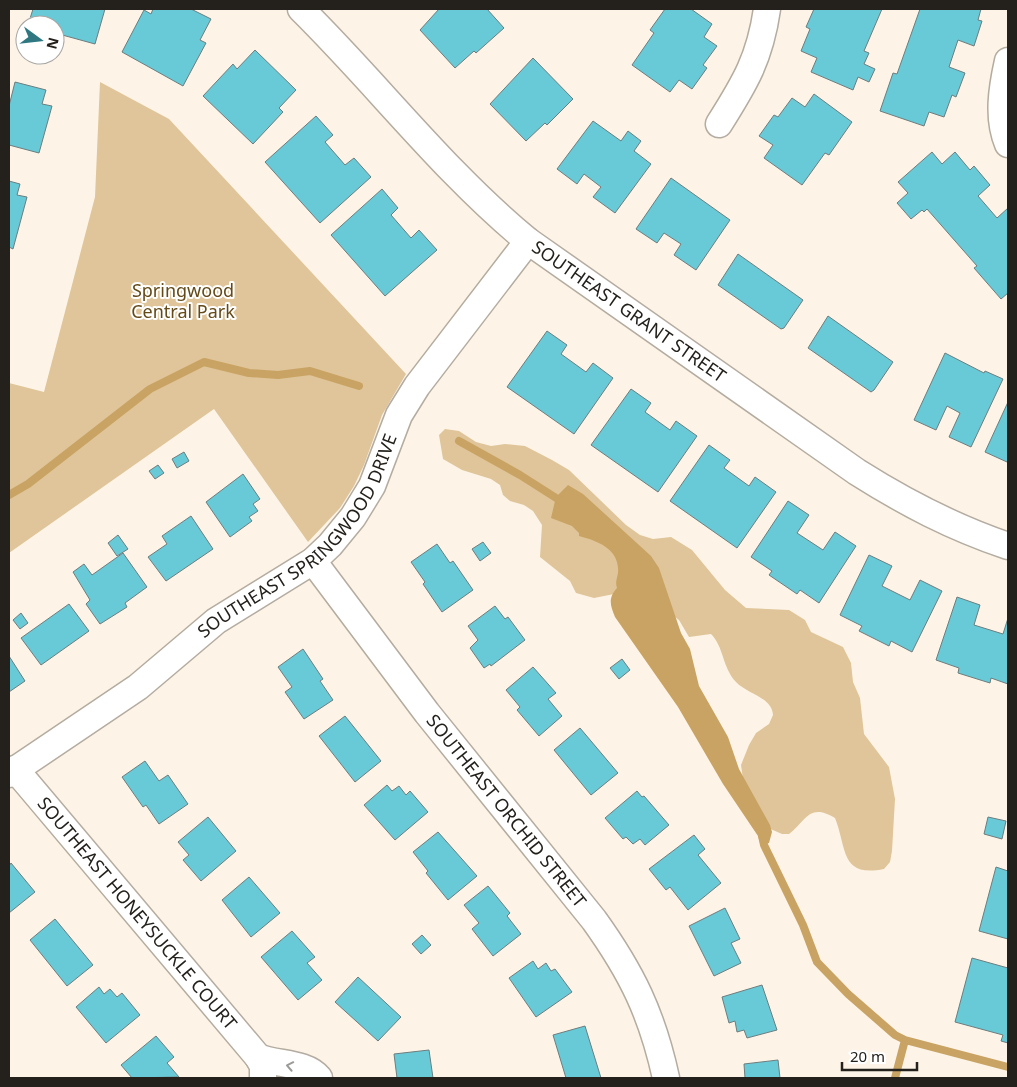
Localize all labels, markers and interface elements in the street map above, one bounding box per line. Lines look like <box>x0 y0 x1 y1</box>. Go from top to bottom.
north arrow <box>15 15 65 65</box>
text: N <box>42 36 64 51</box>
street label: SOUTHEAST GRANT STREET <box>528 234 731 387</box>
park label: Springwood Central Park <box>131 278 235 323</box>
street label: SOUTHEAST SPRINGWOOD DRIVE <box>192 430 402 643</box>
street label: SOUTHEAST ORCHID STREET <box>422 709 592 912</box>
street label: SOUTHEAST HONEYSUCKLE COURT <box>33 792 243 1034</box>
scale bar <box>842 1040 917 1072</box>
text: 20 m <box>850 1046 885 1066</box>
one-way arrow <box>285 1061 294 1071</box>

